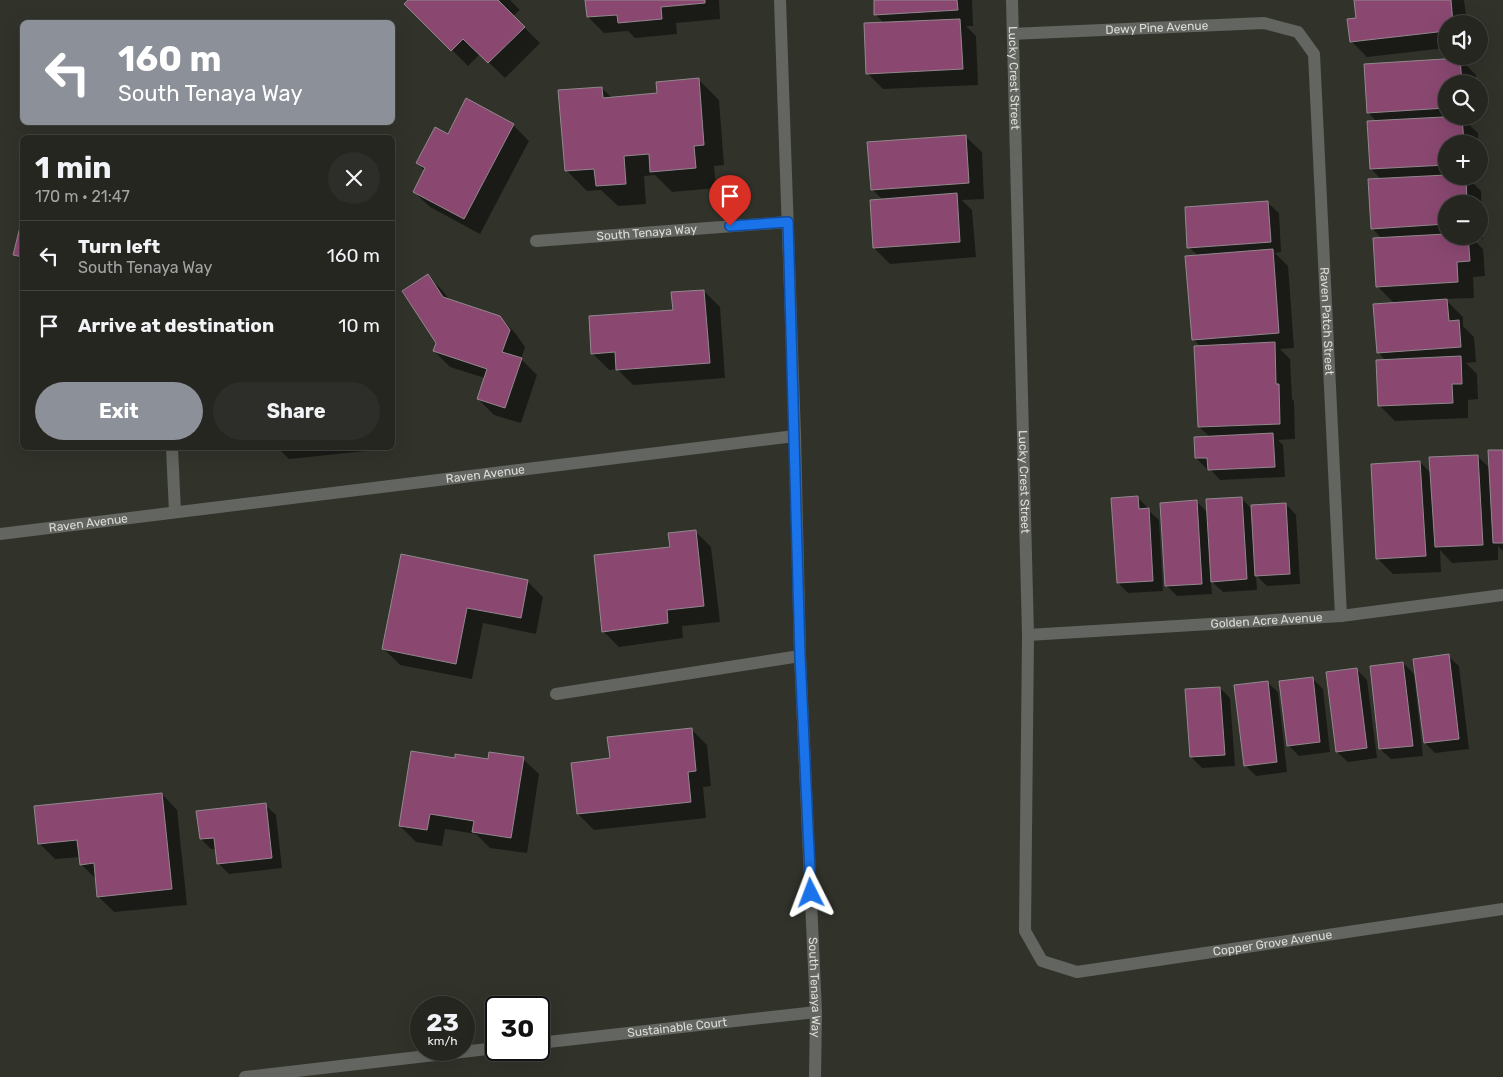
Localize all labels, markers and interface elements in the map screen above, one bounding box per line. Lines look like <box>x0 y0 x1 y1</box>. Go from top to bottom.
map controls <box>1438 15 1488 245</box>
button: sound <box>1438 15 1488 65</box>
street label: Dewy Pine Avenue <box>1105 18 1209 37</box>
street label: Lucky Crest Street <box>1006 26 1022 130</box>
text: 160 m <box>118 38 222 80</box>
icon: left <box>35 40 100 105</box>
button: search <box>1438 75 1488 125</box>
text: South Tenaya Way <box>118 80 303 107</box>
button: + <box>1438 135 1488 185</box>
text: 1 min <box>35 150 112 186</box>
button: close <box>328 152 380 204</box>
pin <box>709 175 751 226</box>
icon: arrive <box>716 182 744 210</box>
text: 170 m · 21:47 <box>35 187 130 206</box>
button: − <box>1438 195 1488 245</box>
street label: South Tenaya Way <box>596 222 698 243</box>
text: Turn left <box>78 235 160 258</box>
icon: left <box>35 242 63 270</box>
text: 160 m <box>327 244 380 267</box>
text: South Tenaya Way <box>78 258 212 277</box>
street label: Raven Patch Street <box>1317 267 1336 376</box>
icon: arrive <box>35 312 63 340</box>
text: Arrive at destination <box>78 314 274 337</box>
text: 10 m <box>338 314 380 337</box>
button: Exit <box>35 382 203 440</box>
button: Share <box>213 382 380 440</box>
street label: Lucky Crest Street <box>1016 430 1032 534</box>
street label: Raven Avenue <box>445 462 526 486</box>
street label: Raven Avenue <box>48 511 129 535</box>
street label: Golden Acre Avenue <box>1210 610 1323 631</box>
position arrow <box>784 866 836 918</box>
street label: Copper Grove Avenue <box>1212 927 1333 959</box>
street label: South Tenaya Way <box>806 937 823 1038</box>
speed limit sign: 30 <box>485 996 550 1061</box>
text: 23 <box>426 1008 459 1037</box>
street label: Sustainable Court <box>627 1015 728 1040</box>
text: km/h <box>428 1034 457 1048</box>

